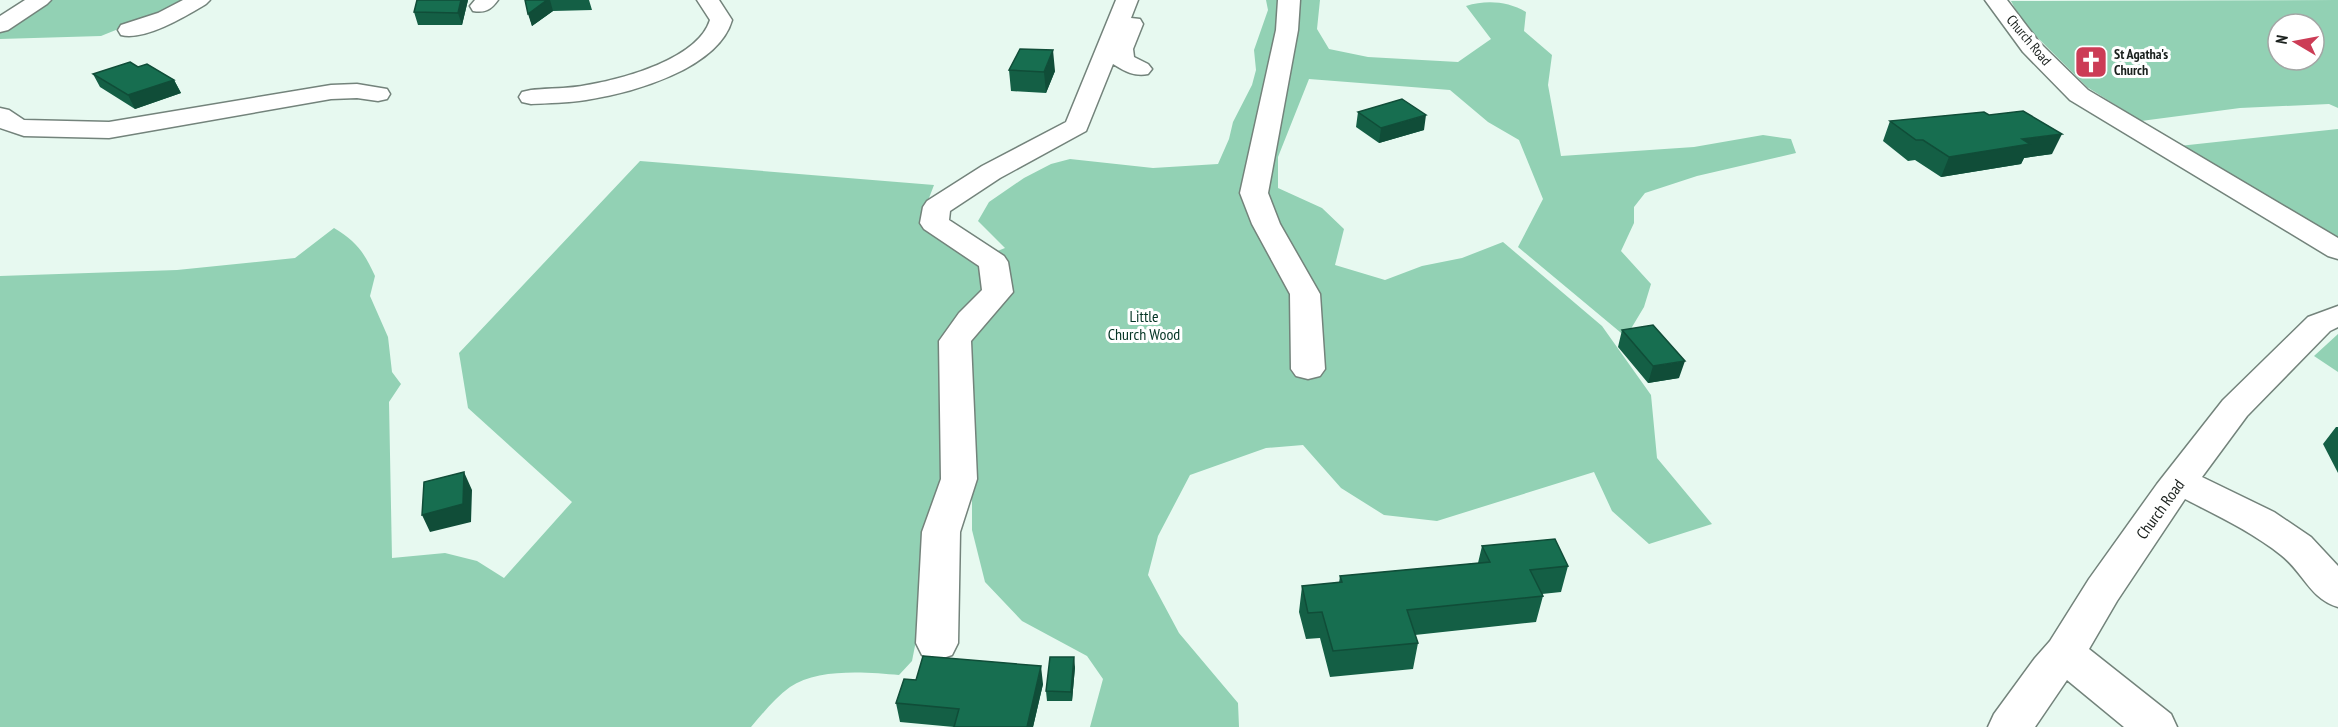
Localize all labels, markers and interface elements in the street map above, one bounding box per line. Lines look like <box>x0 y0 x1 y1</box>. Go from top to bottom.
street label: Church Road <box>2003 11 2055 69</box>
north arrow <box>2266 12 2326 72</box>
text: N <box>2271 33 2292 45</box>
church icon: St Agatha's Church <box>2073 44 2109 80</box>
place label: St Agatha's Church <box>2114 45 2168 79</box>
park label: Little Church Wood <box>1108 306 1180 344</box>
street label: Church Road <box>2132 475 2188 543</box>

